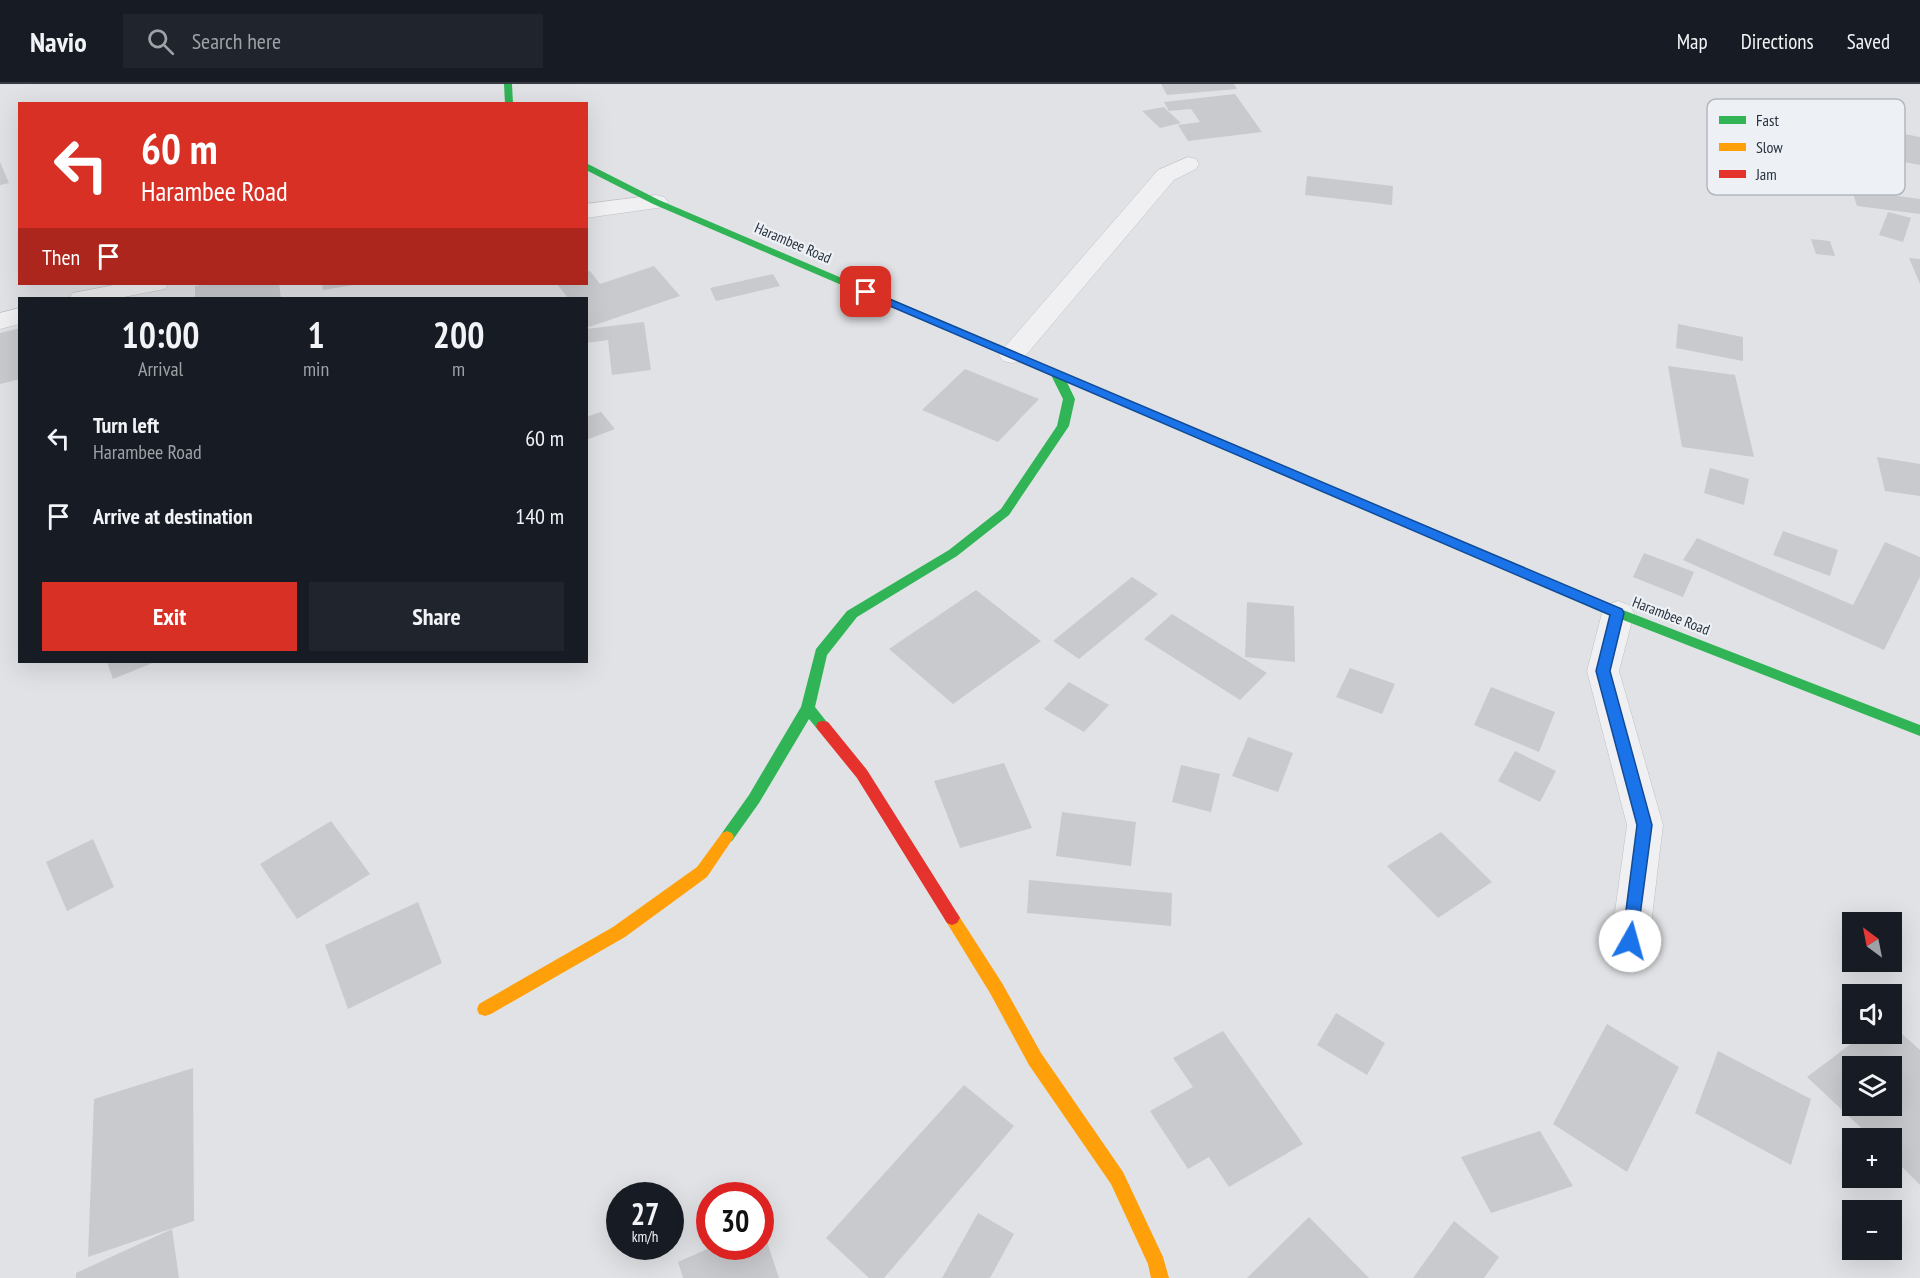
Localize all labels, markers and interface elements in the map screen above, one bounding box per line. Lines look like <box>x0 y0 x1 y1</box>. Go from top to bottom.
search box <box>123 14 543 68</box>
text: Navio <box>30 23 87 60</box>
icon: search <box>144 25 177 58</box>
text: Search here <box>192 27 281 55</box>
text: Map <box>1677 28 1708 55</box>
text: Directions <box>1741 28 1814 55</box>
text: Saved <box>1847 28 1890 55</box>
legend <box>1707 99 1905 195</box>
text: Fast <box>1756 110 1779 130</box>
text: 60 m <box>141 121 218 176</box>
icon: left <box>42 126 120 204</box>
text: Slow <box>1756 137 1783 157</box>
text: Jam <box>1755 164 1777 184</box>
text: Harambee Road <box>141 174 288 208</box>
street label: Harambee Road <box>752 218 834 267</box>
icon: arrive <box>92 240 125 273</box>
text: Then <box>42 243 80 271</box>
pin <box>840 266 891 317</box>
icon: arrive <box>849 275 882 308</box>
text: 10:00 <box>122 311 199 358</box>
text: 1 <box>307 311 325 358</box>
text: 200 <box>433 311 484 358</box>
text: Arrival <box>138 356 183 382</box>
text: min <box>303 356 329 382</box>
text: m <box>452 356 465 382</box>
text: Turn left <box>93 411 159 439</box>
icon: left <box>42 422 75 455</box>
text: 60 m <box>525 424 564 452</box>
text: Harambee Road <box>93 439 202 465</box>
icon: arrive <box>42 500 75 533</box>
text: Arrive at destination <box>93 502 253 530</box>
text: 140 m <box>515 502 564 530</box>
button: Exit <box>42 582 297 651</box>
button: Share <box>309 582 564 651</box>
street label: Harambee Road <box>1630 592 1713 639</box>
position arrow <box>1598 909 1662 973</box>
north arrow <box>1842 912 1902 972</box>
map controls <box>1842 912 1902 1260</box>
button: sound <box>1842 984 1902 1044</box>
button: layers <box>1842 1056 1902 1116</box>
button: + <box>1842 1128 1902 1188</box>
speed limit sign: 30 <box>696 1182 774 1260</box>
text: 27 <box>631 1194 659 1233</box>
button: − <box>1842 1200 1902 1260</box>
text: km/h <box>632 1227 658 1246</box>

